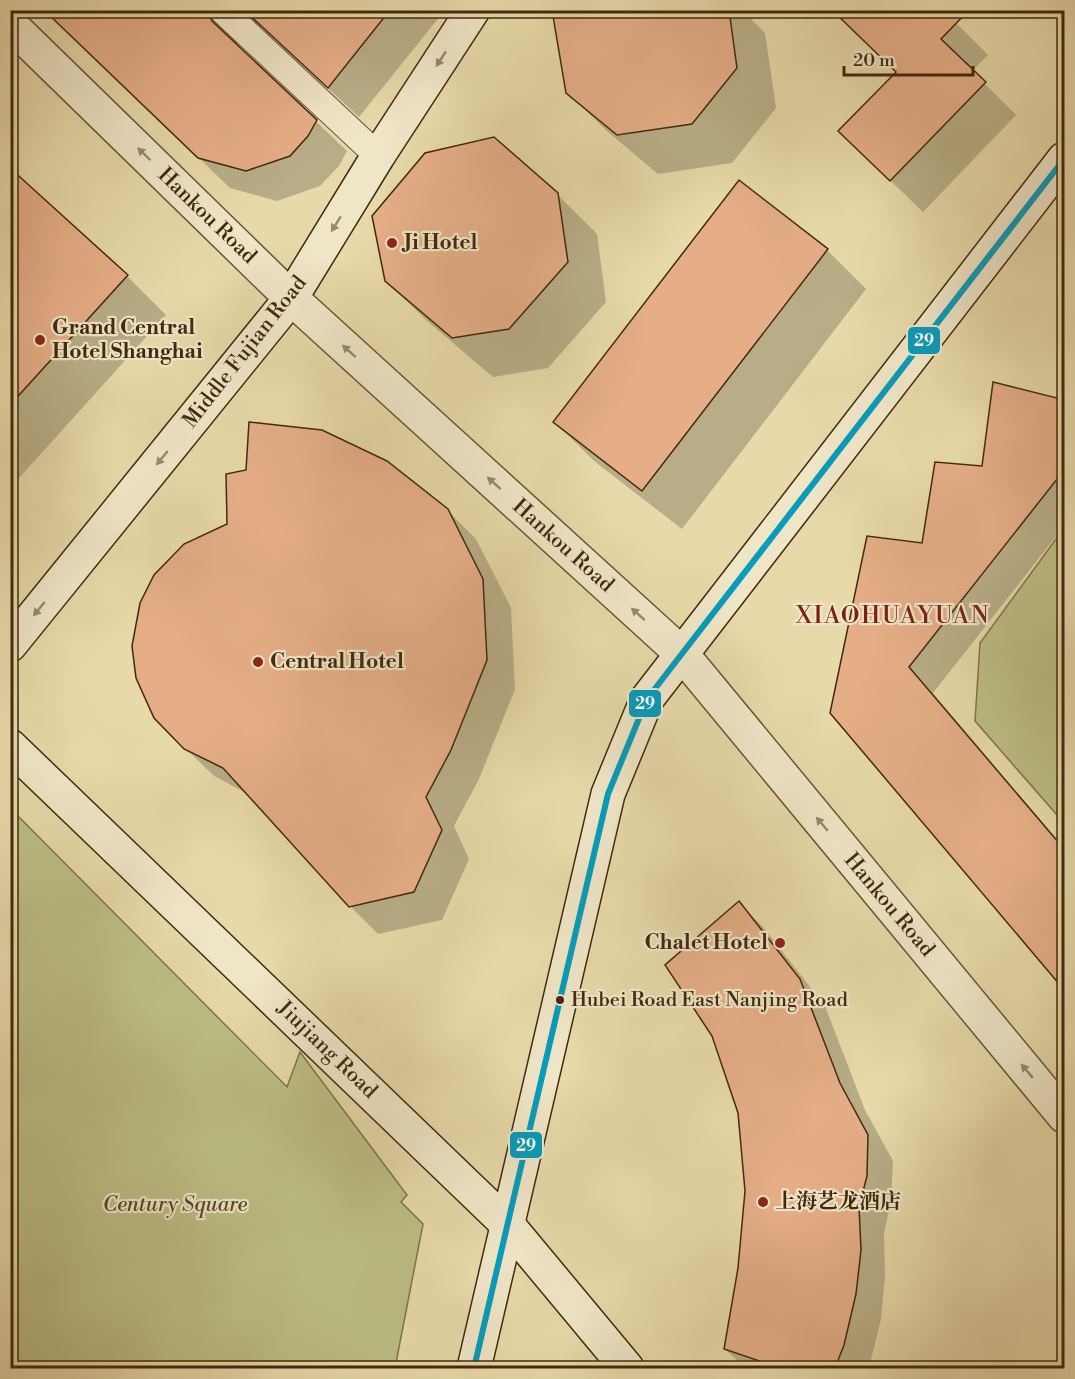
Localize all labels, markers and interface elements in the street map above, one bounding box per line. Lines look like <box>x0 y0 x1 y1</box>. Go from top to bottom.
scale bar <box>844 39 973 77</box>
text: 20 m <box>853 49 895 72</box>
one-way arrow <box>435 51 447 67</box>
one-way arrow <box>137 148 151 162</box>
street label: Hankou Road <box>152 162 262 270</box>
one-way arrow <box>331 216 342 232</box>
place label: Ji Hotel <box>401 230 477 256</box>
marker: Ji Hotel <box>385 236 399 250</box>
street label: Middle Fujian Road <box>177 271 313 433</box>
place label: Grand Central Hotel Shanghai <box>52 315 203 365</box>
line badge: 29 <box>907 326 941 355</box>
text: 29 <box>914 331 934 351</box>
marker: Grand Central Hotel Shanghai <box>33 333 47 347</box>
one-way arrow <box>342 344 357 358</box>
one-way arrow <box>155 450 168 466</box>
one-way arrow <box>486 476 501 490</box>
street label: Hankou Road <box>507 494 619 598</box>
district label: XIAOHUAYUAN <box>795 601 990 631</box>
one-way arrow <box>33 602 46 617</box>
one-way arrow <box>630 607 645 621</box>
place label: Central Hotel <box>270 649 404 675</box>
marker: Central Hotel <box>251 655 265 669</box>
line badge: 29 <box>628 689 662 718</box>
text: 29 <box>635 694 655 714</box>
one-way arrow <box>816 817 829 832</box>
street label: Hankou Road <box>838 848 940 962</box>
place label: Chalet Hotel <box>645 930 768 956</box>
marker: Chalet Hotel <box>773 936 787 950</box>
place label: Hubei Road East Nanjing Road <box>571 988 848 1013</box>
marker: Hubei Road East Nanjing Road <box>554 994 566 1006</box>
street label: Jiujiang Road <box>271 995 383 1104</box>
one-way arrow <box>1021 1064 1034 1079</box>
line badge: 29 <box>509 1131 543 1159</box>
text: 29 <box>516 1136 536 1156</box>
place label: 上海艺龙酒店 <box>775 1189 901 1215</box>
park label: Century Square <box>103 1192 248 1218</box>
marker: 上海艺龙酒店 <box>756 1195 770 1209</box>

